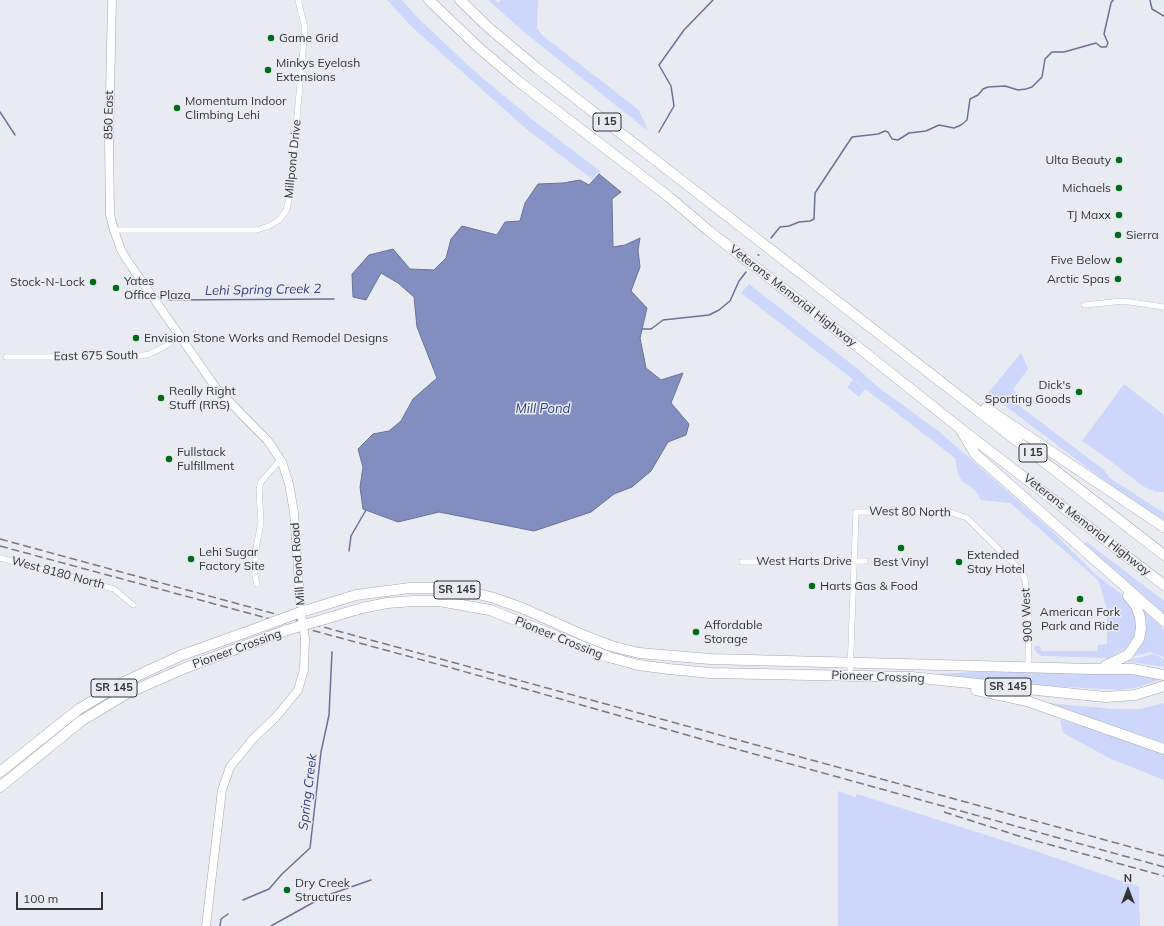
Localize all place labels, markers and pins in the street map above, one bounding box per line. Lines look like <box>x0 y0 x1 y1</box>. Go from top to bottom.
place label: Game Grid <box>279 31 338 45</box>
marker: Game Grid <box>266 33 276 43</box>
place label: Minkys Eyelash Extensions <box>276 56 360 84</box>
marker: Minkys Eyelash Extensions <box>263 65 273 75</box>
place label: Momentum Indoor Climbing Lehi <box>185 94 286 122</box>
marker: Momentum Indoor Climbing Lehi <box>172 103 182 113</box>
place label: Ulta Beauty <box>1045 153 1111 167</box>
marker: Ulta Beauty <box>1114 155 1124 165</box>
place label: Michaels <box>1062 181 1111 195</box>
marker: Michaels <box>1114 183 1124 193</box>
place label: TJ Maxx <box>1067 208 1111 222</box>
marker: TJ Maxx <box>1114 210 1124 220</box>
place label: Sierra <box>1126 228 1159 242</box>
marker: Sierra <box>1113 230 1123 240</box>
place label: Five Below <box>1051 253 1111 267</box>
marker: Five Below <box>1114 255 1124 265</box>
place label: Arctic Spas <box>1047 272 1110 286</box>
place label: Yates Office Plaza <box>124 274 191 302</box>
marker: Arctic Spas <box>1113 274 1123 284</box>
place label: Stock-N-Lock <box>10 275 85 289</box>
marker: Stock-N-Lock <box>88 277 98 287</box>
marker: Yates Office Plaza <box>111 283 121 293</box>
place label: Envision Stone Works and Remodel Designs <box>144 331 388 345</box>
marker: Envision Stone Works and Remodel Designs <box>131 333 141 343</box>
place label: Dick's Sporting Goods <box>985 378 1071 406</box>
place label: Really Right Stuff (RRS) <box>169 384 236 412</box>
marker: Dick's Sporting Goods <box>1074 387 1084 397</box>
marker: Really Right Stuff (RRS) <box>156 393 166 403</box>
place label: Fullstack Fulfillment <box>177 445 234 473</box>
marker: Fullstack Fulfillment <box>164 454 174 464</box>
marker: Best Vinyl <box>896 543 906 553</box>
place label: Lehi Sugar Factory Site <box>199 545 265 573</box>
place label: Extended Stay Hotel <box>967 548 1025 576</box>
marker: Lehi Sugar Factory Site <box>186 554 196 564</box>
place label: Best Vinyl <box>873 555 929 569</box>
marker: Extended Stay Hotel <box>954 557 964 567</box>
place label: Harts Gas & Food <box>820 579 918 593</box>
marker: Harts Gas & Food <box>807 581 817 591</box>
marker: American Fork Park and Ride <box>1075 594 1085 604</box>
place label: American Fork Park and Ride <box>1040 605 1120 633</box>
place label: Affordable Storage <box>704 618 763 646</box>
marker: Affordable Storage <box>691 627 701 637</box>
place label: Dry Creek Structures <box>295 876 352 904</box>
marker: Dry Creek Structures <box>282 885 292 895</box>

